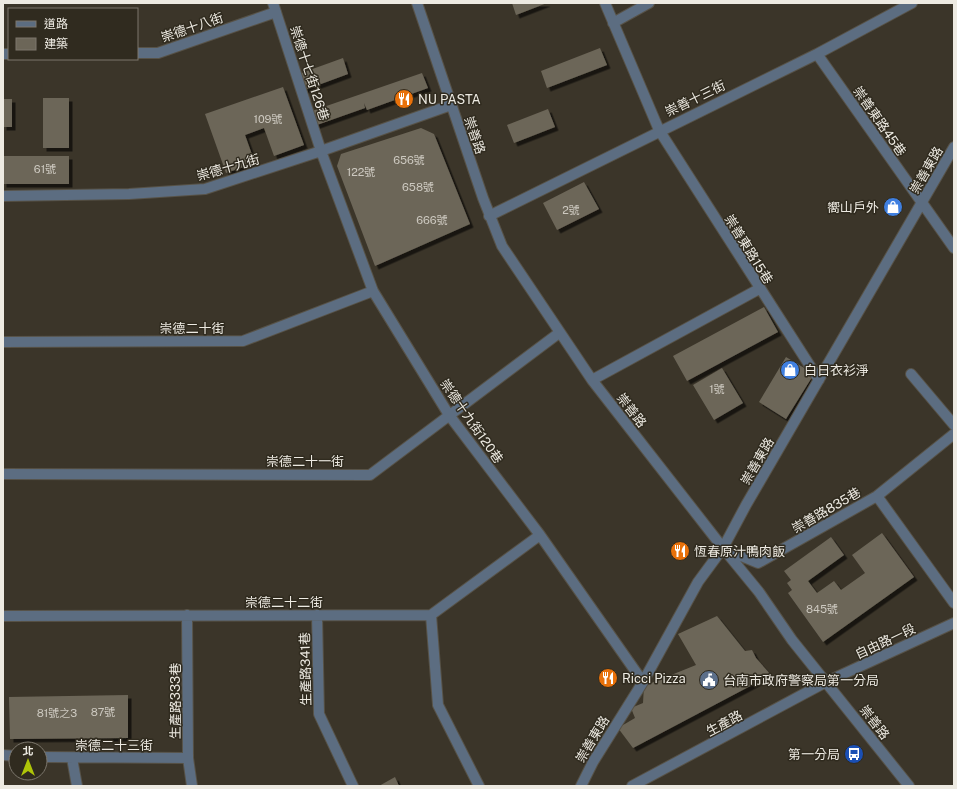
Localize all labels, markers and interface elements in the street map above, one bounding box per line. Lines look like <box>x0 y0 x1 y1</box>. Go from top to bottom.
legend <box>8 8 138 60</box>
street label: 崇德十八街 <box>159 10 225 45</box>
text: 道路 <box>44 17 68 31</box>
street label: 崇德十七街126巷 <box>287 24 332 123</box>
text: 建築 <box>44 37 68 51</box>
street label: 崇善十三街 <box>663 77 728 119</box>
street label: 崇善東路45巷 <box>850 84 909 159</box>
restaurant icon: NU PASTA <box>393 88 415 110</box>
place label: NU PASTA <box>418 92 481 107</box>
house number: 109號 <box>253 113 283 125</box>
street label: 崇善路 <box>461 114 488 156</box>
street label: 崇善東路 <box>907 144 946 197</box>
street label: 崇德十九街 <box>195 151 261 184</box>
house number: 656號 <box>393 154 425 166</box>
house number: 61號 <box>34 163 56 175</box>
house number: 122號 <box>347 166 375 178</box>
house number: 658號 <box>402 181 434 193</box>
shop icon: 嚮山戶外 <box>882 196 904 218</box>
place label: 嚮山戶外 <box>827 200 879 215</box>
house number: 2號 <box>562 204 580 216</box>
street label: 崇善東路15巷 <box>721 212 776 287</box>
house number: 666號 <box>416 214 448 226</box>
street label: 崇德二十街 <box>159 321 225 336</box>
shop icon: 白日衣衫淨 <box>779 359 801 381</box>
place label: 白日衣衫淨 <box>804 363 869 378</box>
street label: 崇德十九街120巷 <box>437 376 506 466</box>
house number: 1號 <box>709 383 725 395</box>
street label: 崇善路 <box>614 390 650 430</box>
street label: 崇善東路 <box>738 435 777 488</box>
street label: 崇德二十一街 <box>266 454 344 469</box>
street label: 崇善路835巷 <box>789 485 863 536</box>
restaurant icon: 恆春原汁鴨肉飯 <box>669 540 691 562</box>
place label: 恆春原汁鴨肉飯 <box>694 544 785 559</box>
street label: 崇德二十二街 <box>245 595 323 610</box>
house number: 845號 <box>806 603 838 615</box>
street label: 自由路一段 <box>853 621 918 662</box>
street label: 生產路341巷 <box>297 632 314 706</box>
street label: 生產路333巷 <box>168 663 183 739</box>
restaurant icon: Ricci Pizza <box>597 667 619 689</box>
public building icon: 台南市政府警察局第一分局 <box>698 669 720 691</box>
place label: Ricci Pizza <box>622 671 686 686</box>
place label: 台南市政府警察局第一分局 <box>723 673 879 688</box>
street label: 崇善路 <box>857 702 893 742</box>
house number: 87號 <box>91 706 115 718</box>
house number: 81號之3 <box>37 707 77 719</box>
street label: 生產路 <box>703 708 745 739</box>
street label: 崇善東路 <box>573 713 612 765</box>
street label: 崇德二十三街 <box>75 738 153 753</box>
north arrow <box>8 741 48 781</box>
bus stop icon: 第一分局 <box>843 743 865 765</box>
text: 北 <box>23 745 34 757</box>
place label: 第一分局 <box>788 747 840 762</box>

